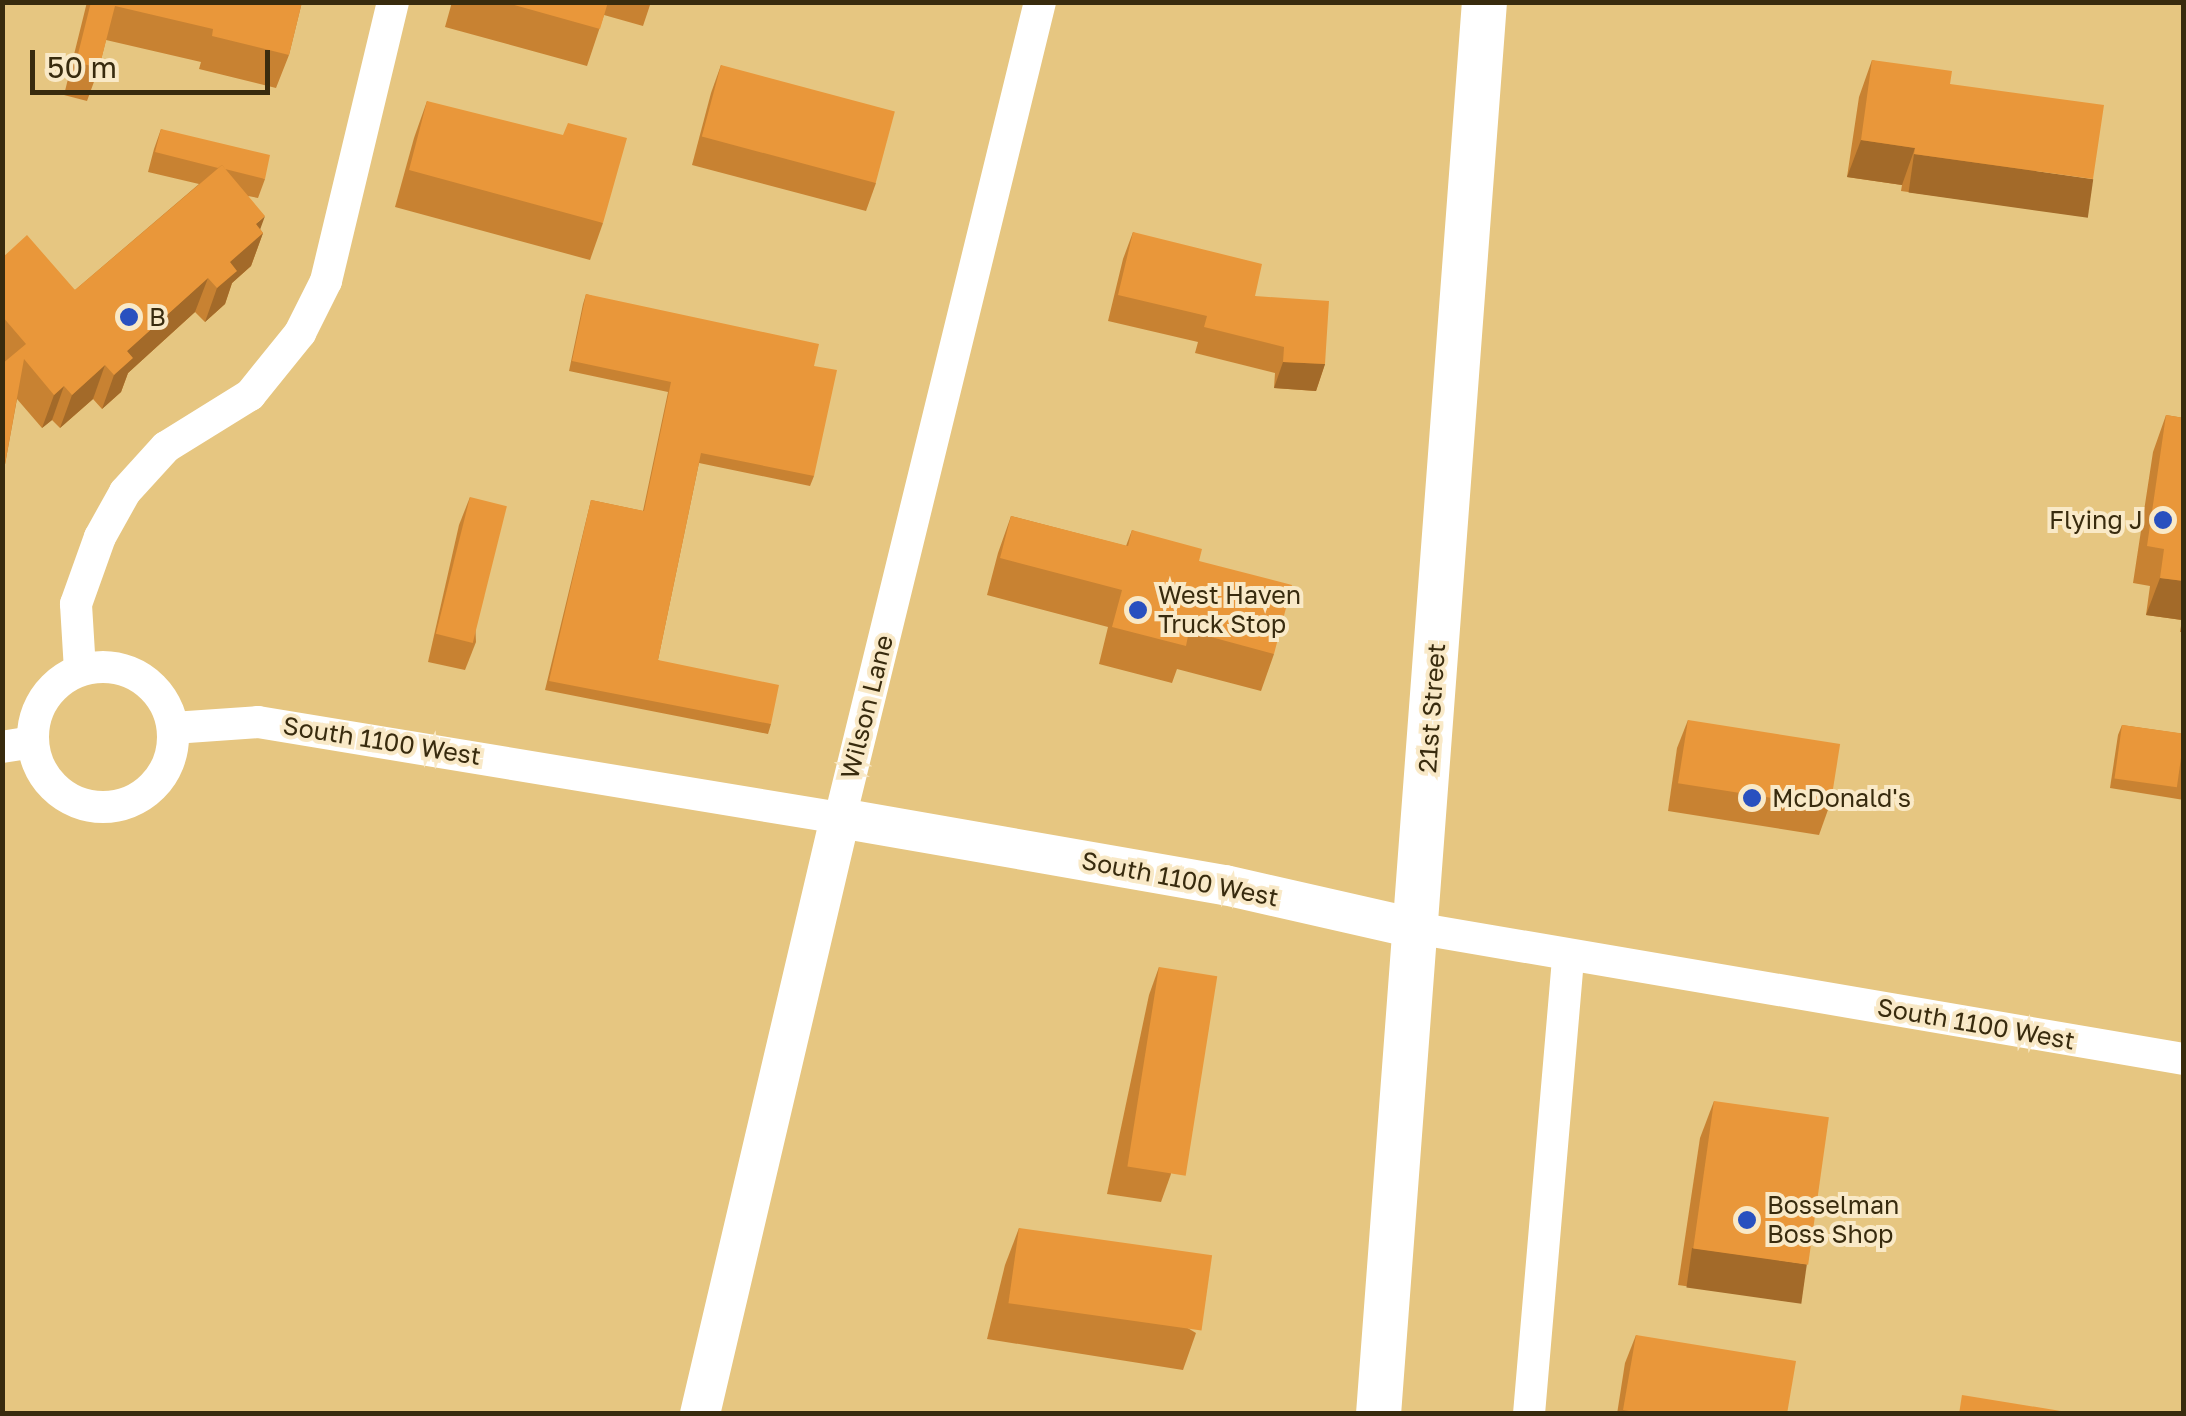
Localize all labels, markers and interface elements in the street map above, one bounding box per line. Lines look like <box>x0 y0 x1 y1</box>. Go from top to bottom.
scale bar <box>35 30 275 92</box>
text: 50 m <box>47 49 117 85</box>
place label: B <box>149 302 166 332</box>
marker: B <box>118 306 140 328</box>
place label: Flying J <box>2049 505 2143 535</box>
marker: Flying J <box>2152 509 2174 531</box>
place label: West Haven Truck Stop <box>1158 581 1301 640</box>
marker: West Haven Truck Stop <box>1127 599 1149 621</box>
street label: Wilson Lane <box>835 632 899 782</box>
street label: 21st Street <box>1412 642 1452 774</box>
street label: South 1100 West <box>281 711 483 771</box>
place label: McDonald's <box>1772 783 1911 813</box>
marker: McDonald's <box>1741 787 1763 809</box>
street label: South 1100 West <box>1079 845 1281 913</box>
street label: South 1100 West <box>1875 992 2077 1056</box>
place label: Bosselman Boss Shop <box>1767 1191 1899 1250</box>
marker: Bosselman Boss Shop <box>1736 1209 1758 1231</box>

